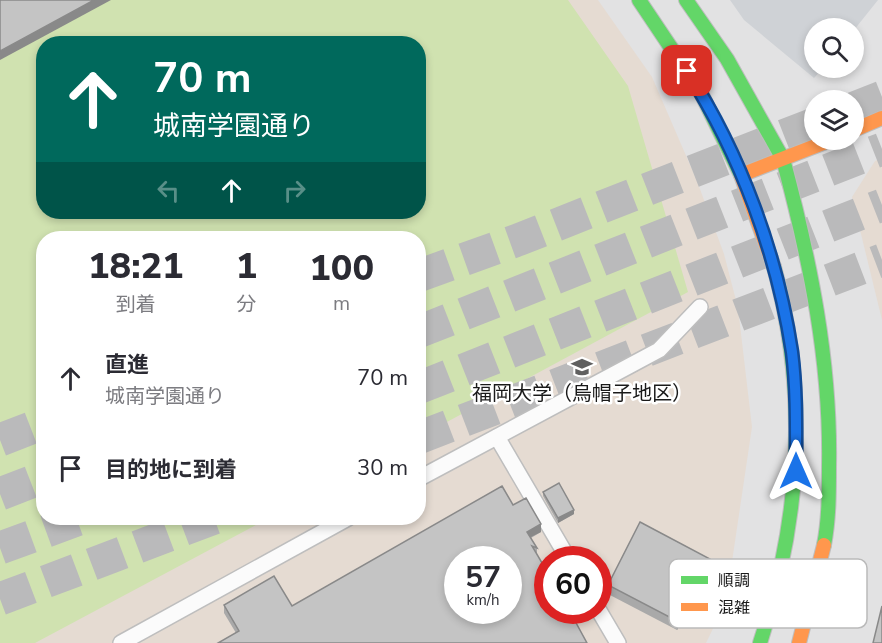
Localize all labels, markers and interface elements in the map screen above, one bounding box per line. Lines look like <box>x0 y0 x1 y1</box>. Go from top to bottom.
map controls <box>804 18 864 150</box>
button: search <box>804 18 864 78</box>
pin <box>661 45 712 96</box>
text: 70 m <box>153 50 252 107</box>
icon: arrive <box>670 54 703 87</box>
icon: ahead <box>54 60 132 138</box>
button: layers <box>804 90 864 150</box>
text: 城南学園通り <box>153 108 315 145</box>
icon: left <box>152 174 185 207</box>
icon: ahead <box>215 174 248 207</box>
icon: right <box>278 174 311 207</box>
text: 18:21 <box>88 242 184 291</box>
text: 1 <box>236 242 257 291</box>
text: 100 <box>309 244 374 293</box>
text: m <box>333 290 350 317</box>
text: 到着 <box>116 291 156 318</box>
text: 分 <box>236 291 256 318</box>
text: 直進 <box>105 350 149 380</box>
school or university icon: 福岡大学（烏帽子地区） <box>570 355 594 379</box>
icon: ahead <box>54 362 87 395</box>
text: 70 m <box>357 363 408 393</box>
place label: 福岡大学（烏帽子地区） <box>472 380 692 407</box>
text: 城南学園通り <box>105 383 225 410</box>
position arrow <box>764 439 828 503</box>
icon: arrive <box>54 452 87 485</box>
text: 30 m <box>357 453 408 483</box>
text: 目的地に到着 <box>105 455 237 485</box>
speed limit sign: 60 <box>534 546 612 624</box>
text: 57 <box>465 557 501 598</box>
legend <box>669 559 867 628</box>
text: 順調 <box>718 570 750 592</box>
text: km/h <box>466 590 500 610</box>
text: 混雑 <box>718 597 750 619</box>

